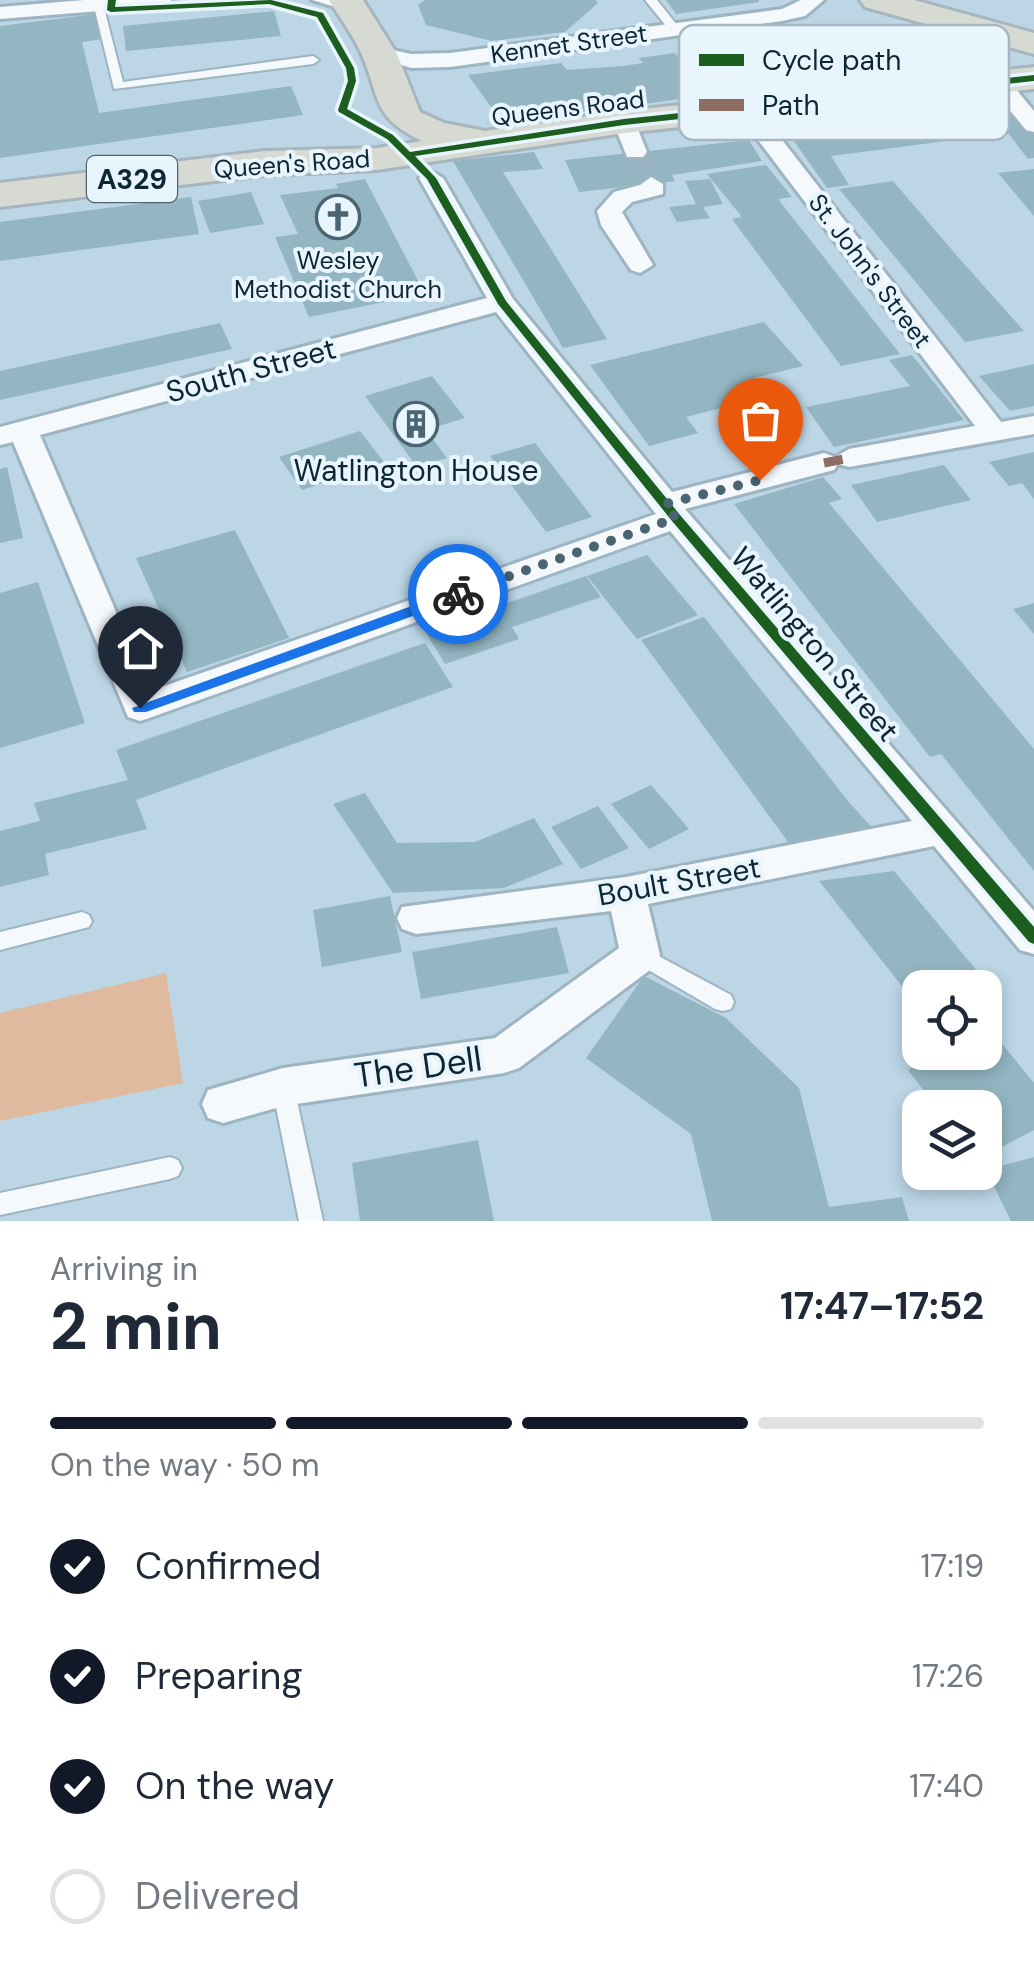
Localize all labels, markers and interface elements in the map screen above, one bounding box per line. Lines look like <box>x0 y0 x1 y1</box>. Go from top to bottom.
street label: Kennet Street <box>489 17 649 71</box>
legend <box>679 25 1009 140</box>
text: Cycle path <box>762 42 901 79</box>
street label: Queens Road <box>490 82 646 134</box>
text: Path <box>762 87 820 124</box>
street label: Queen's Road <box>213 142 371 186</box>
road number: A329 <box>87 156 177 202</box>
street label: St. John's Street <box>801 187 939 355</box>
church icon: Wesley Methodist Church <box>315 194 361 240</box>
place label: Wesley Methodist Church <box>234 244 442 306</box>
street label: South Street <box>162 329 340 411</box>
pin <box>718 378 803 481</box>
icon: bag <box>733 393 788 448</box>
building icon: Watlington House <box>393 401 439 447</box>
place label: Watlington House <box>294 451 538 490</box>
street label: Watlington Street <box>722 539 908 749</box>
courier <box>408 544 508 644</box>
icon: bike <box>431 567 486 622</box>
pin <box>98 606 183 709</box>
icon: home <box>113 621 168 676</box>
street label: Boult Street <box>595 848 763 914</box>
map controls <box>902 970 1002 1190</box>
button: locate <box>902 970 1002 1070</box>
street label: The Dell <box>351 1035 485 1099</box>
button: layers <box>902 1090 1002 1190</box>
text: Arriving in <box>50 1248 198 1290</box>
text: 17:47–17:52 <box>780 1281 984 1331</box>
text: 2 min <box>50 1285 222 1369</box>
text: On the way · 50 m <box>50 1444 320 1486</box>
icon: check <box>50 1539 105 1594</box>
text: Confirmed <box>135 1541 321 1591</box>
text: 17:19 <box>920 1545 984 1587</box>
icon: check <box>50 1649 105 1704</box>
text: Preparing <box>135 1651 303 1701</box>
text: 17:26 <box>912 1655 984 1697</box>
icon: check <box>50 1759 105 1814</box>
text: On the way <box>135 1761 334 1811</box>
text: 17:40 <box>909 1765 984 1807</box>
text: Delivered <box>135 1871 300 1921</box>

